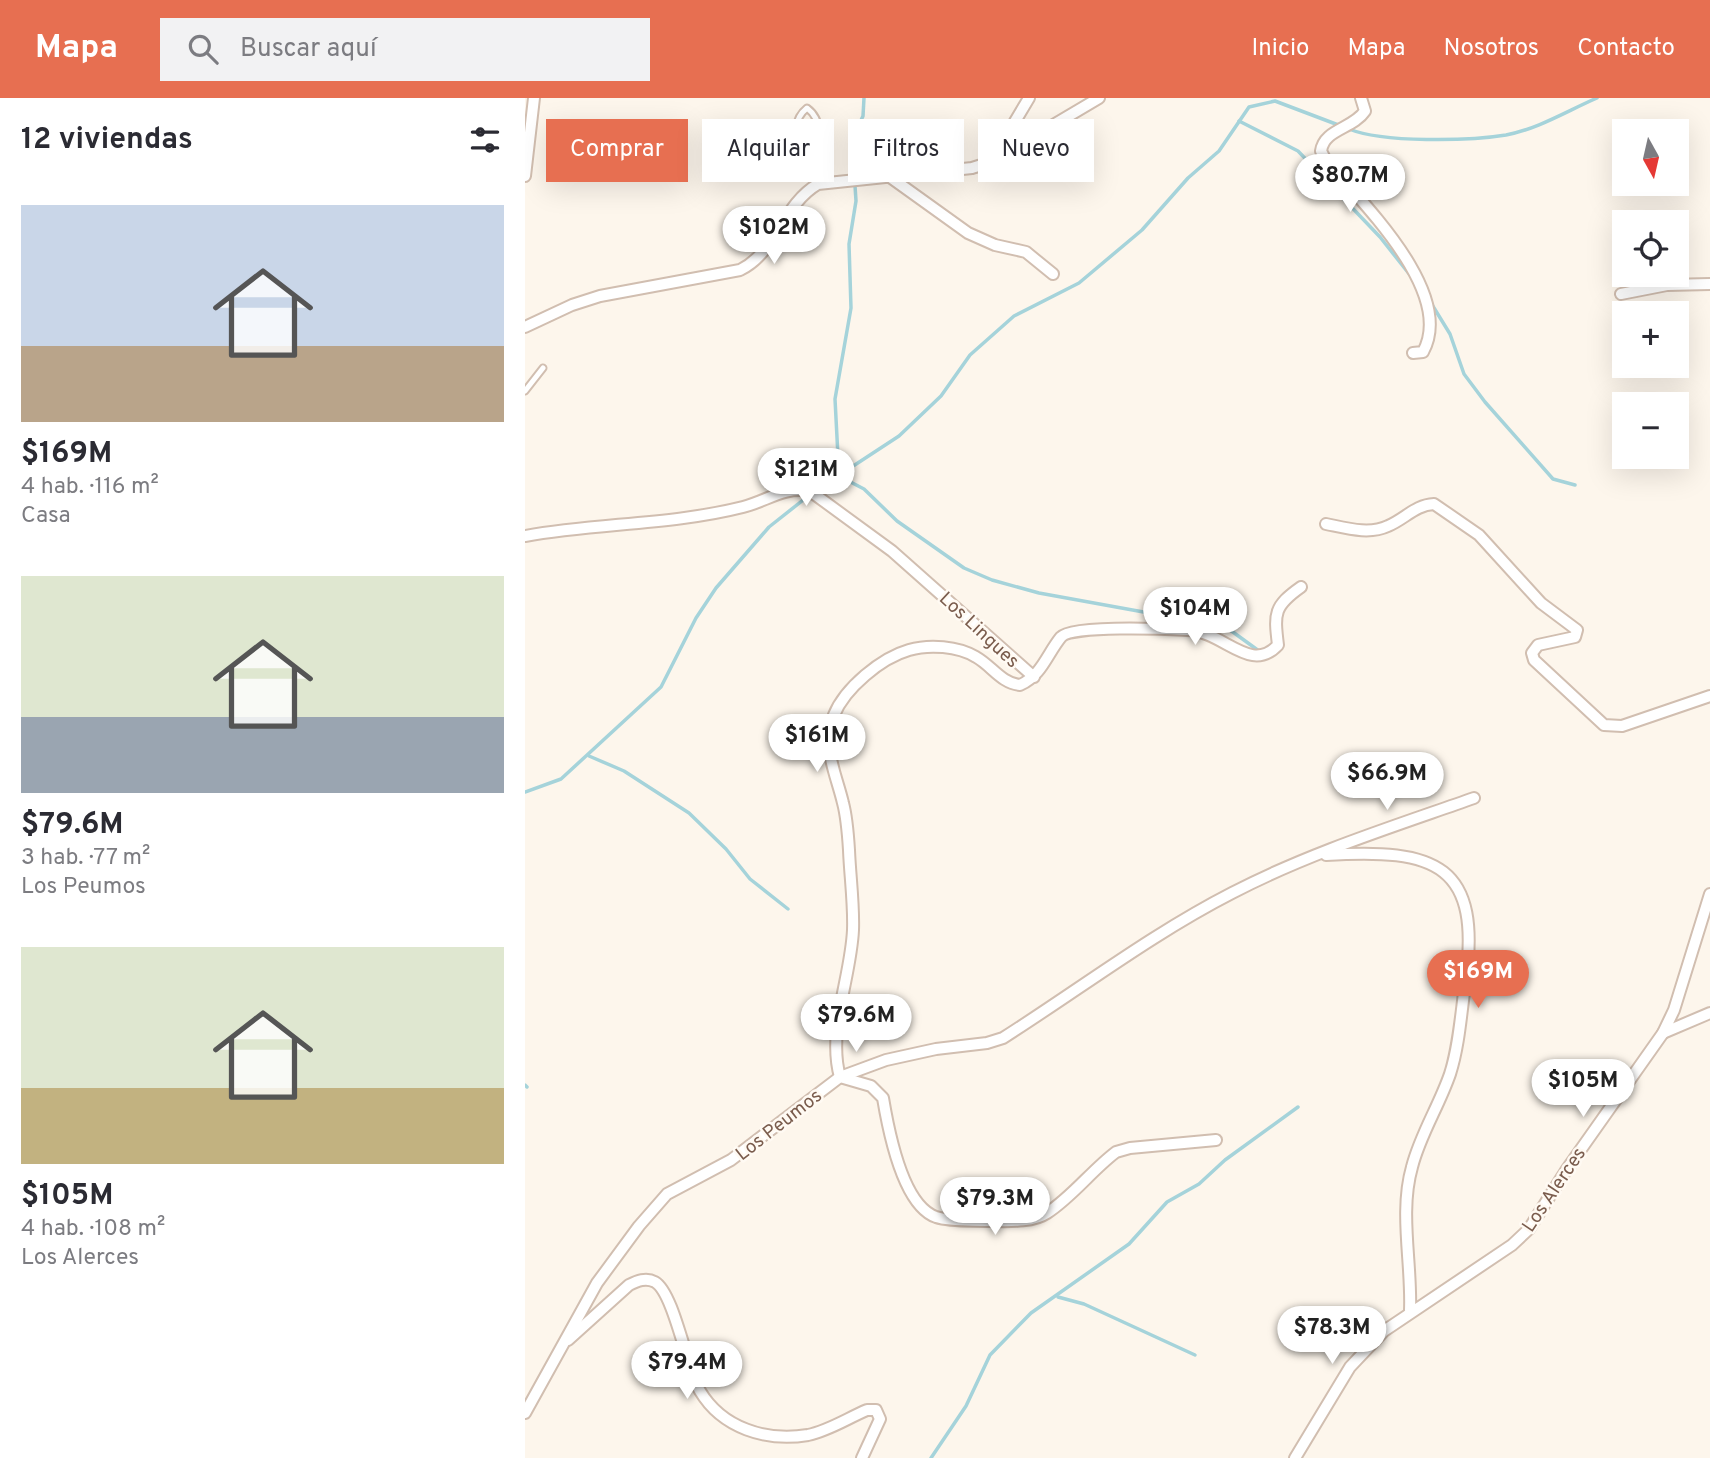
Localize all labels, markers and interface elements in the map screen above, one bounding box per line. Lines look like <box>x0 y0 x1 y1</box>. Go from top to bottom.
search box <box>160 18 650 81</box>
text: Mapa <box>35 28 118 70</box>
icon: search <box>184 30 222 68</box>
text: Buscar aquí <box>240 33 377 66</box>
text: Inicio <box>1252 34 1309 64</box>
text: Mapa <box>1347 34 1406 64</box>
text: Nosotros <box>1444 34 1539 64</box>
text: Contacto <box>1577 34 1675 64</box>
chip: Comprar <box>546 119 688 182</box>
chip: Alquilar <box>702 119 834 182</box>
chip: Filtros <box>848 119 964 182</box>
chip: Nuevo <box>978 119 1094 182</box>
north arrow <box>1612 119 1689 196</box>
map controls <box>1612 119 1689 469</box>
icon: filters <box>466 121 504 159</box>
text: 12 viviendas <box>21 122 193 159</box>
pin: $80.7M <box>1293 155 1407 214</box>
text: $80.7M <box>1311 162 1389 191</box>
pin: $102M <box>725 206 823 266</box>
button: locate <box>1612 210 1689 287</box>
text: $102M <box>739 214 809 243</box>
icon: home <box>200 250 326 376</box>
button: + <box>1612 301 1689 378</box>
button: − <box>1612 392 1689 469</box>
text: $169M <box>21 436 112 473</box>
pin: $121M <box>757 448 855 508</box>
text: $121M <box>774 456 838 485</box>
text: 4 hab. · 116 m² <box>21 473 159 502</box>
text: Casa <box>21 502 71 531</box>
street label: Los Lingues <box>933 587 1024 674</box>
pin: $104M <box>1146 588 1244 647</box>
text: $104M <box>1159 595 1231 624</box>
icon: home <box>200 621 326 747</box>
pin: $161M <box>768 714 866 774</box>
text: $161M <box>785 722 849 751</box>
pin: $66.9M <box>1330 752 1444 812</box>
text: $66.9M <box>1347 760 1427 789</box>
text: $79.6M <box>21 807 124 844</box>
text: 3 hab. · 77 m² <box>21 844 150 873</box>
text: Los Peumos <box>21 873 146 902</box>
pin: $169M <box>1429 950 1527 1010</box>
text: $169M <box>1443 958 1513 987</box>
icon: home <box>200 992 326 1118</box>
pin: $79.6M <box>799 995 913 1054</box>
text: $79.6M <box>817 1002 895 1031</box>
pin: $105M <box>1534 1060 1632 1119</box>
text: $105M <box>1548 1067 1618 1096</box>
street label: Los Peumos <box>731 1084 827 1167</box>
street label: Los Alerces <box>1517 1143 1592 1237</box>
text: $105M <box>21 1178 113 1215</box>
pin: $79.3M <box>938 1178 1052 1237</box>
text: $79.3M <box>956 1185 1034 1214</box>
text: 4 hab. · 108 m² <box>21 1215 165 1244</box>
text: Los Alerces <box>21 1244 139 1273</box>
pin: $78.3M <box>1275 1306 1389 1366</box>
text: $78.3M <box>1293 1314 1371 1343</box>
pin: $79.4M <box>630 1342 744 1401</box>
text: $79.4M <box>647 1349 727 1378</box>

